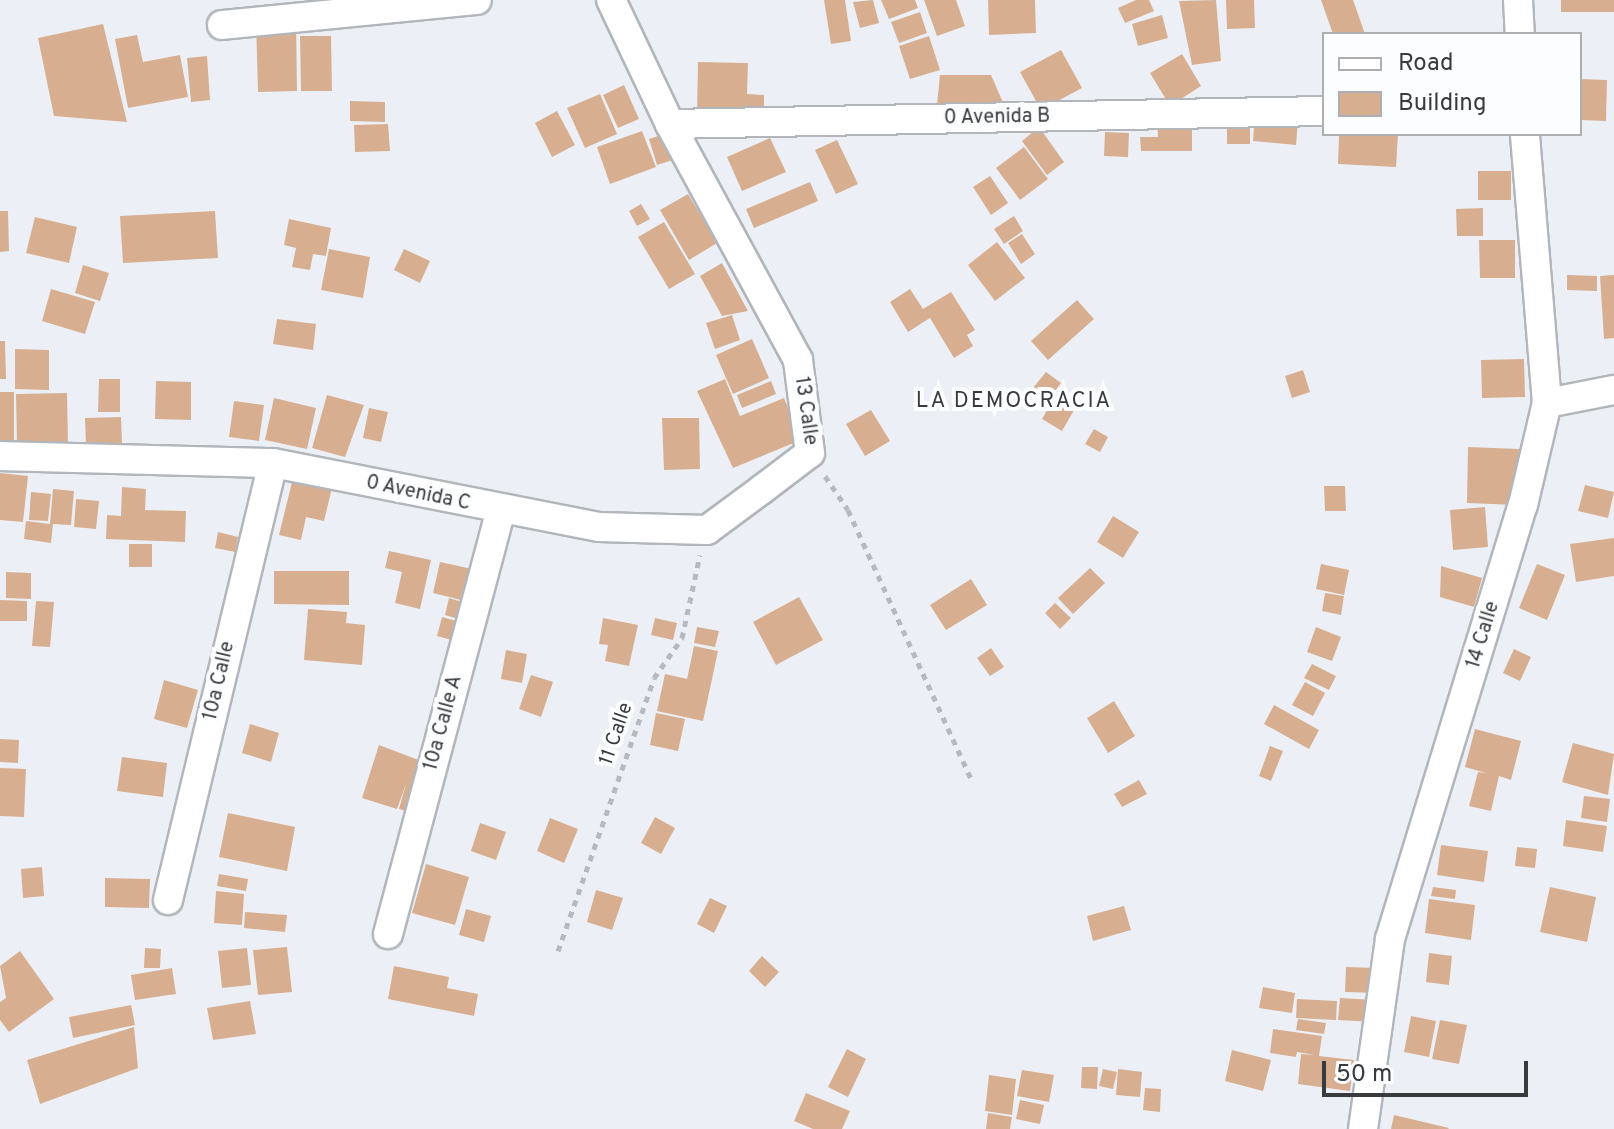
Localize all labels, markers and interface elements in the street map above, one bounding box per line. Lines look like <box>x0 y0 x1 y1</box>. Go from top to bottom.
legend <box>1322 32 1582 136</box>
text: Road <box>1398 49 1454 79</box>
text: Building <box>1398 89 1487 119</box>
street label: 0 Avenida B <box>943 105 1051 131</box>
street label: 13 Calle <box>788 375 822 447</box>
district label: LA DEMOCRACIA <box>915 389 1113 415</box>
street label: 0 Avenida C <box>363 471 473 517</box>
street label: 14 Calle <box>1462 599 1506 671</box>
street label: 10a Calle <box>199 639 241 723</box>
street label: 10a Calle A <box>420 672 468 774</box>
street label: 11 Calle <box>595 700 639 768</box>
scale bar <box>1326 1045 1532 1095</box>
text: 50 m <box>1336 1060 1392 1090</box>

